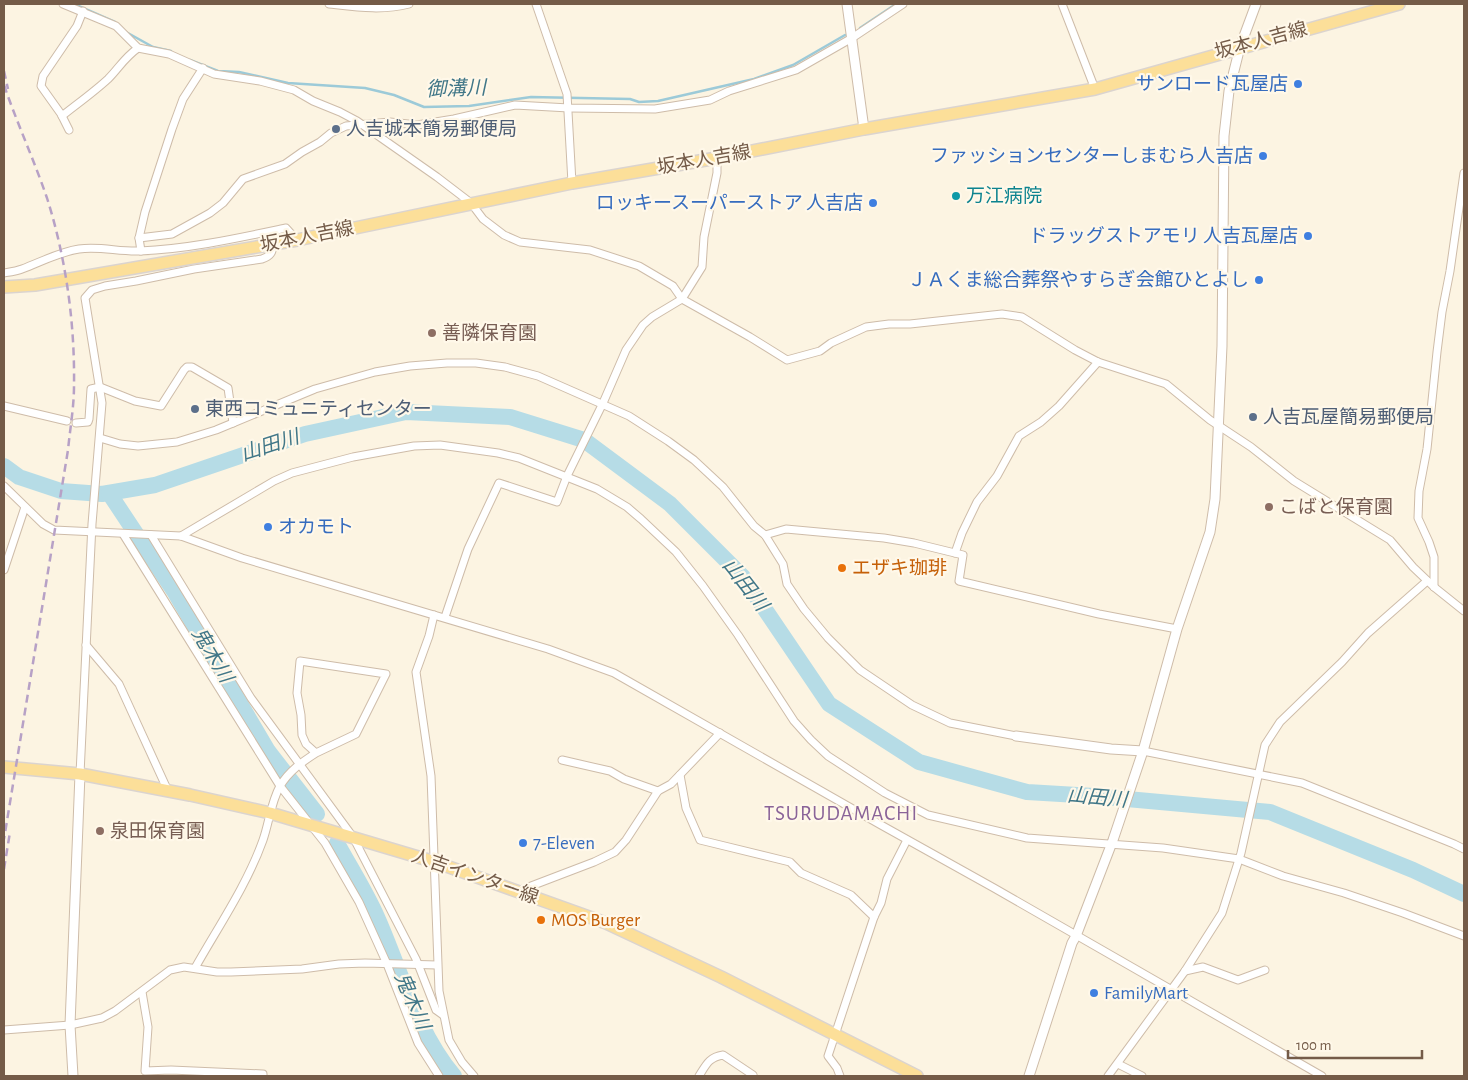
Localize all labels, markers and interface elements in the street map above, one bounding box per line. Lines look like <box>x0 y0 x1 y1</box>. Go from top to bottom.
street label: 坂本人吉線 <box>1212 19 1309 62</box>
place label: サンロード瓦屋店 <box>1136 73 1288 94</box>
water label: 御溝川 <box>426 77 488 100</box>
marker: サンロード瓦屋店 <box>1292 78 1304 90</box>
place label: 人吉城本簡易郵便局 <box>346 118 517 139</box>
marker: 人吉城本簡易郵便局 <box>330 123 342 135</box>
street label: 坂本人吉線 <box>655 141 752 178</box>
place label: ファッションセンターしまむら人吉店 <box>930 145 1253 166</box>
marker: ファッションセンターしまむら人吉店 <box>1257 150 1269 162</box>
place label: 万江病院 <box>966 185 1042 206</box>
marker: 万江病院 <box>950 190 962 202</box>
place label: ロッキースーパーストア 人吉店 <box>596 192 863 213</box>
marker: ロッキースーパーストア 人吉店 <box>867 197 879 209</box>
street label: 坂本人吉線 <box>258 218 355 255</box>
place label: ドラッグストアモリ 人吉瓦屋店 <box>1029 225 1298 246</box>
marker: ドラッグストアモリ 人吉瓦屋店 <box>1302 230 1314 242</box>
place label: ＪＡくま総合葬祭やすらぎ会館ひとよし <box>908 269 1249 290</box>
marker: ＪＡくま総合葬祭やすらぎ会館ひとよし <box>1253 274 1265 286</box>
place label: 善隣保育園 <box>442 322 537 343</box>
marker: 善隣保育園 <box>426 327 438 339</box>
place label: 東西コミュニティセンター <box>205 399 432 419</box>
marker: 東西コミュニティセンター <box>189 403 201 415</box>
place label: 人吉瓦屋簡易郵便局 <box>1263 406 1434 427</box>
marker: 人吉瓦屋簡易郵便局 <box>1247 411 1259 423</box>
water label: 山田川 <box>238 426 304 465</box>
place label: こばと保育園 <box>1279 497 1393 517</box>
marker: こばと保育園 <box>1263 501 1275 513</box>
place label: オカモト <box>278 518 354 537</box>
marker: オカモト <box>262 521 274 533</box>
water label: 山田川 <box>719 555 773 616</box>
place label: エザキ珈琲 <box>852 558 947 578</box>
marker: エザキ珈琲 <box>836 562 848 574</box>
water label: 鬼木川 <box>188 624 238 688</box>
water label: 山田川 <box>1066 784 1130 811</box>
district label: TSURUDAMACHI <box>764 803 918 824</box>
place label: 泉田保育園 <box>110 821 205 841</box>
marker: 泉田保育園 <box>94 825 106 837</box>
place label: 7-Eleven <box>533 834 595 853</box>
marker: 7-Eleven <box>517 837 529 849</box>
street label: 人吉インター線 <box>409 845 541 908</box>
place label: MOS Burger <box>551 911 640 930</box>
marker: MOS Burger <box>535 914 547 926</box>
water label: 鬼木川 <box>391 969 435 1034</box>
place label: FamilyMart <box>1104 984 1188 1003</box>
marker: FamilyMart <box>1088 987 1100 999</box>
scale bar <box>1288 1028 1422 1060</box>
text: 100 m <box>1296 1038 1331 1053</box>

